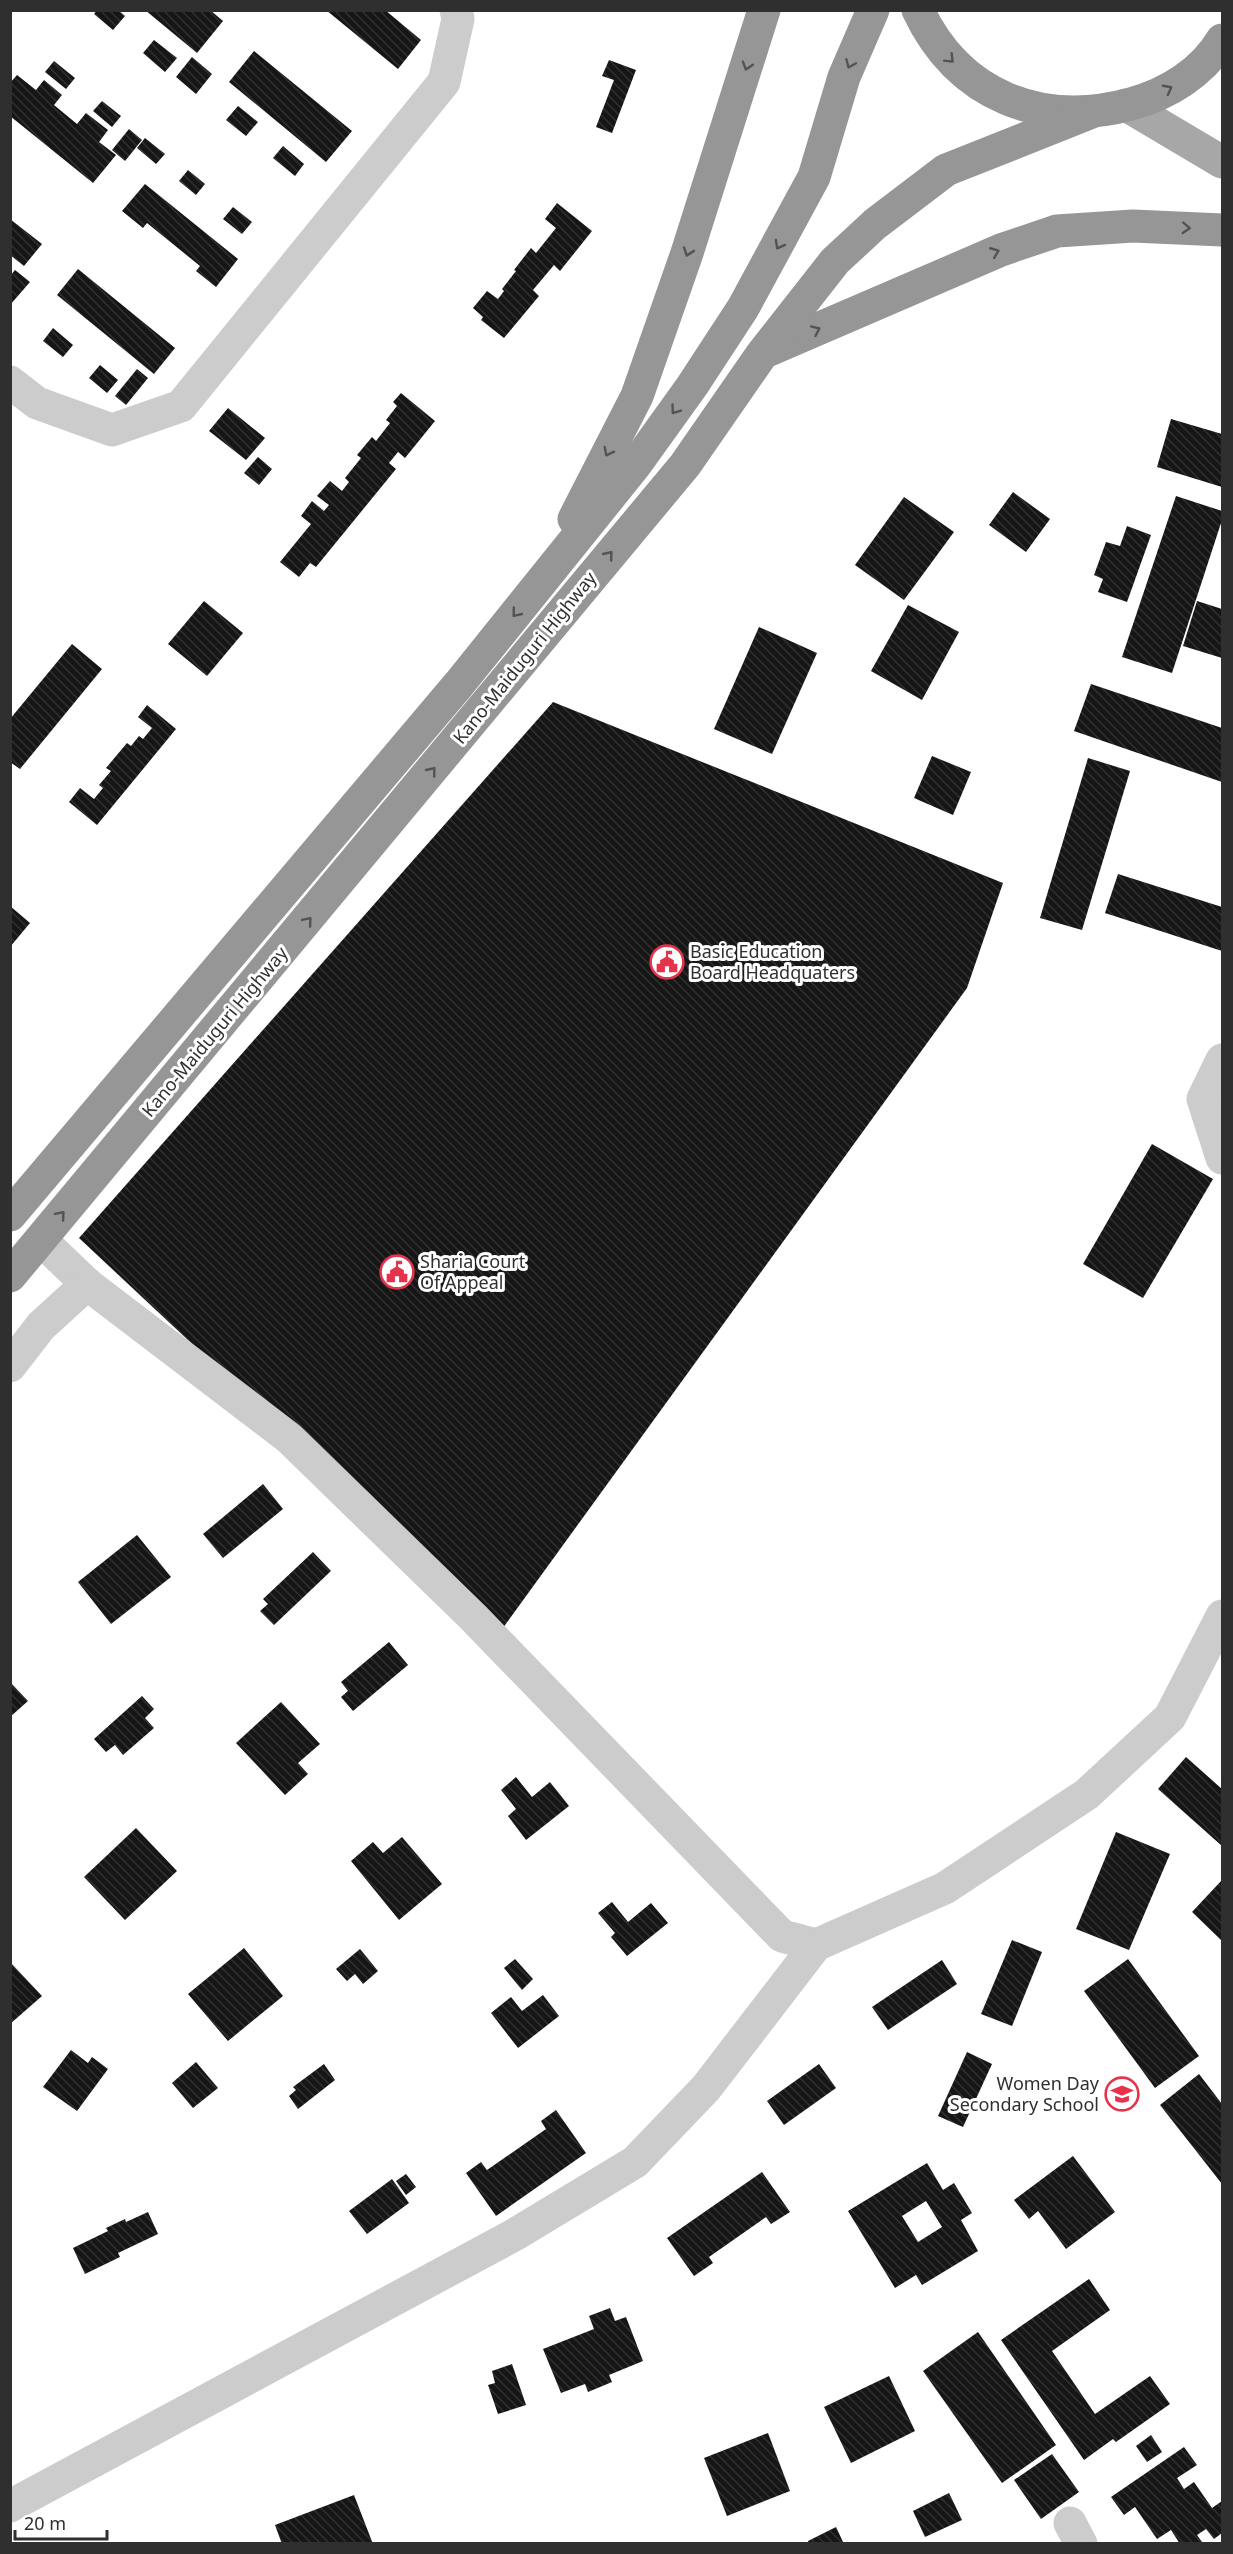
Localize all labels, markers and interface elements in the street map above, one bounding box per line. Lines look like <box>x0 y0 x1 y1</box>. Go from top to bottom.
one-way arrow <box>943 51 954 62</box>
one-way arrow <box>845 58 857 69</box>
one-way arrow <box>742 60 754 71</box>
one-way arrow <box>1162 85 1172 96</box>
one-way arrow <box>1181 222 1190 235</box>
one-way arrow <box>775 239 786 249</box>
one-way arrow <box>682 246 695 257</box>
one-way arrow <box>989 247 999 260</box>
one-way arrow <box>809 325 820 337</box>
one-way arrow <box>671 403 682 414</box>
one-way arrow <box>604 446 615 457</box>
one-way arrow <box>602 551 613 562</box>
street label: Kano-Maiduguri Highway <box>447 566 602 748</box>
one-way arrow <box>513 606 524 617</box>
one-way arrow <box>425 767 436 778</box>
one-way arrow <box>301 917 312 928</box>
place label: Basic Education Board Headquaters <box>690 939 855 984</box>
street label: Kano-Maiduguri Highway <box>136 941 293 1121</box>
public building icon: Basic Education Board Headquaters <box>649 944 685 980</box>
one-way arrow <box>54 1211 65 1222</box>
place label: Sharia Court Of Appeal <box>420 1249 526 1294</box>
public building icon: Sharia Court Of Appeal <box>379 1254 415 1290</box>
place label: Women Day Secondary School <box>950 2071 1100 2116</box>
school or university icon: Women Day Secondary School <box>1104 2076 1140 2112</box>
scale bar <box>15 2503 106 2541</box>
text: 20 m <box>24 2511 66 2535</box>

